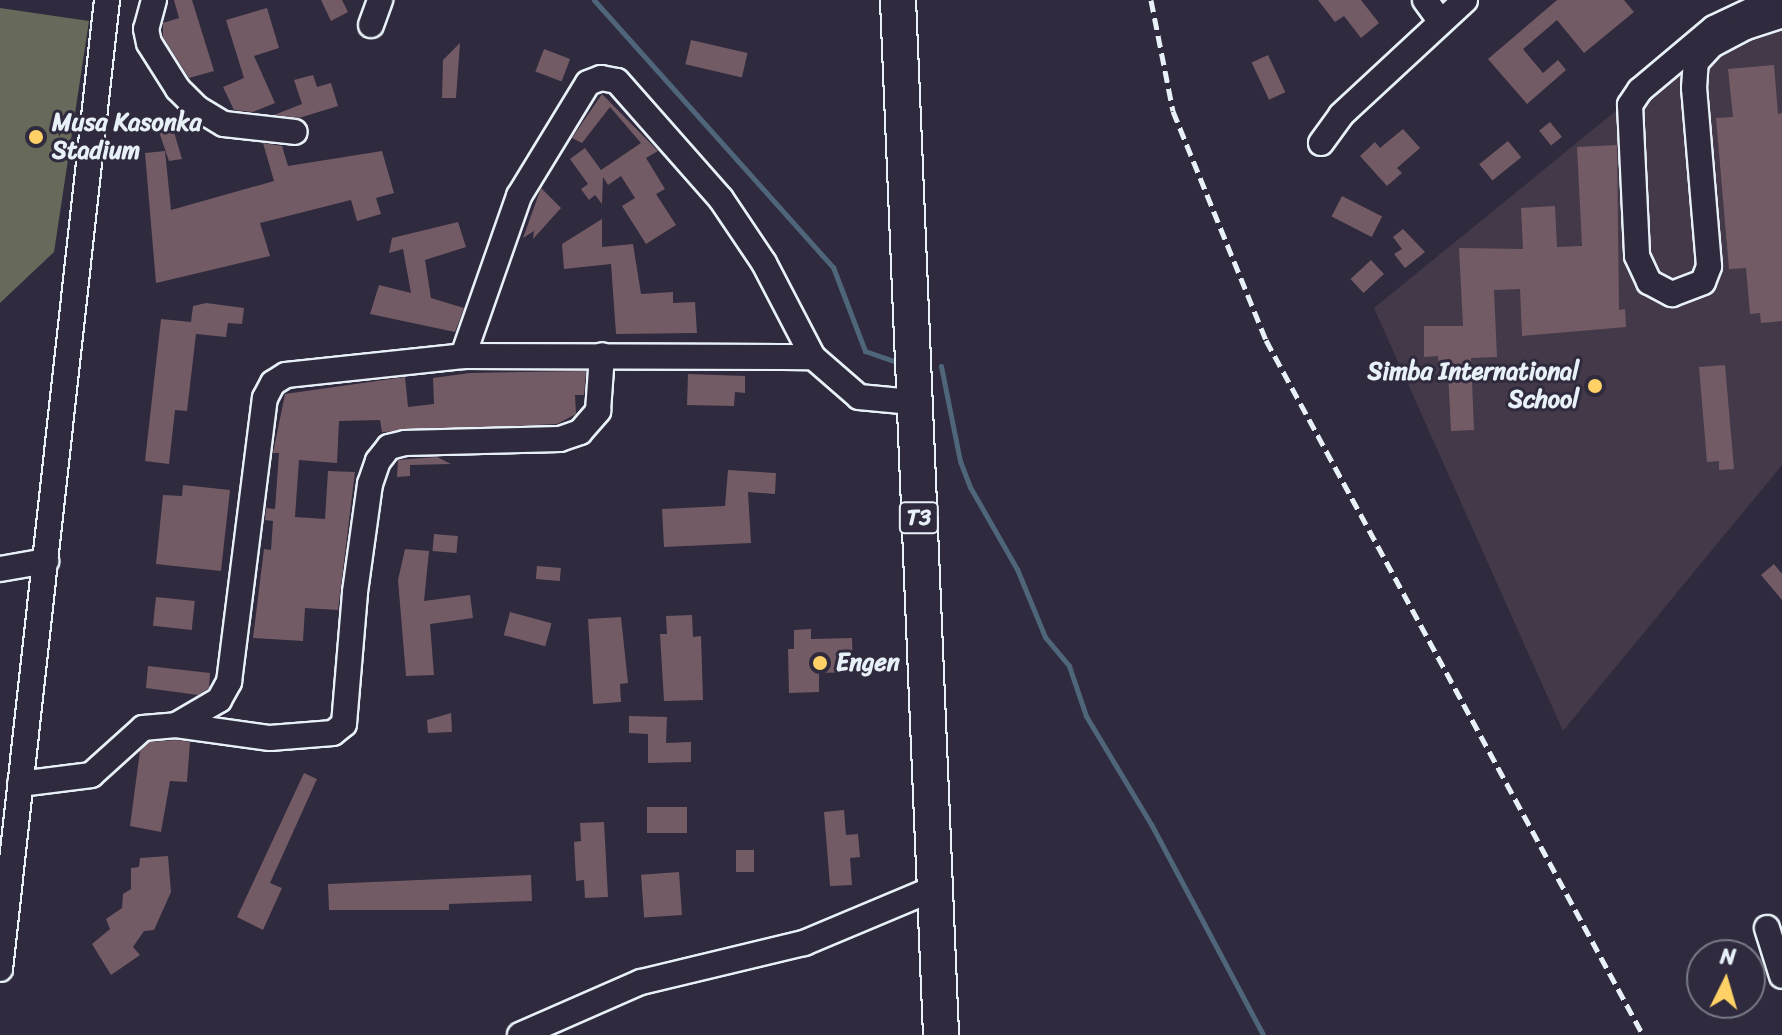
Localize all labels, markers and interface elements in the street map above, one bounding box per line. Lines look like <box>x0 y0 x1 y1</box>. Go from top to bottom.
place label: Musa Kasonka Stadium <box>52 109 201 165</box>
marker: Musa Kasonka Stadium <box>27 128 45 146</box>
place label: Simba International School <box>1366 358 1579 414</box>
marker: Simba International School <box>1586 377 1604 395</box>
road number: T3 <box>897 500 941 536</box>
place label: Engen <box>836 649 900 677</box>
marker: Engen <box>811 654 829 672</box>
text: N <box>1719 936 1737 977</box>
north arrow <box>1686 939 1766 1019</box>

